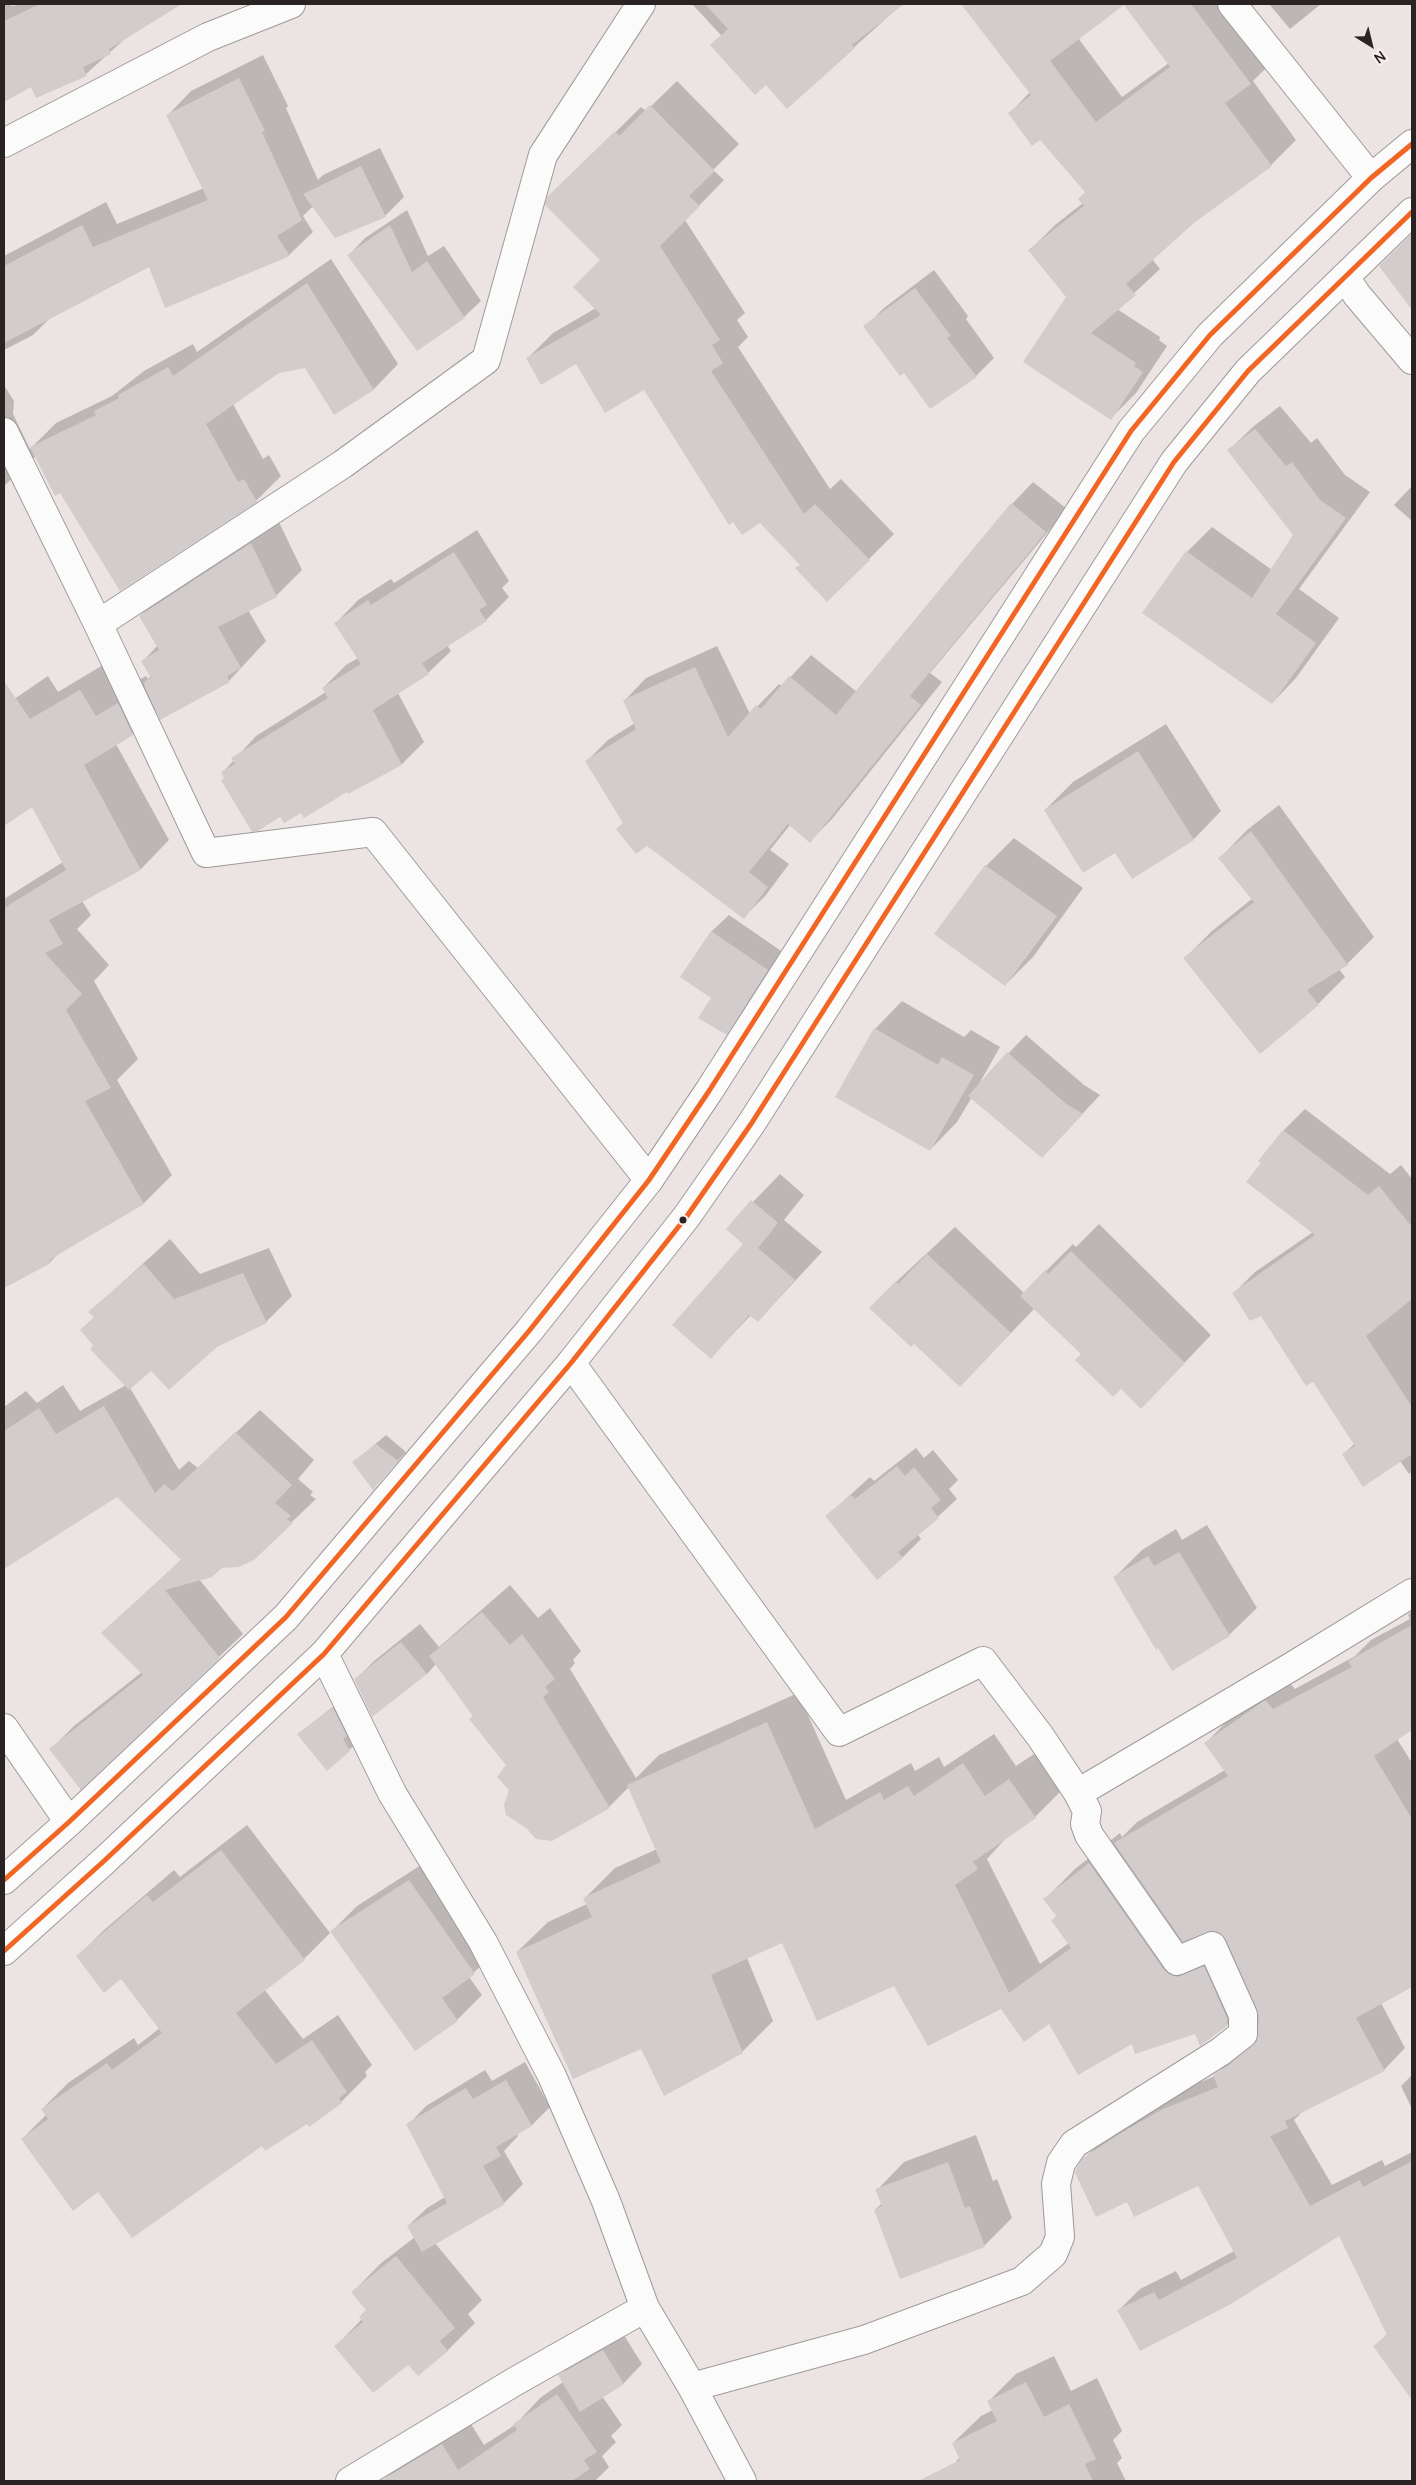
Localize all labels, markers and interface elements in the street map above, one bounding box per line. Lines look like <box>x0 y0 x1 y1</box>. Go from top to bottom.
north arrow <box>1346 20 1396 70</box>
text: N <box>1370 47 1390 68</box>
unlabelled marker <box>678 1215 688 1225</box>

